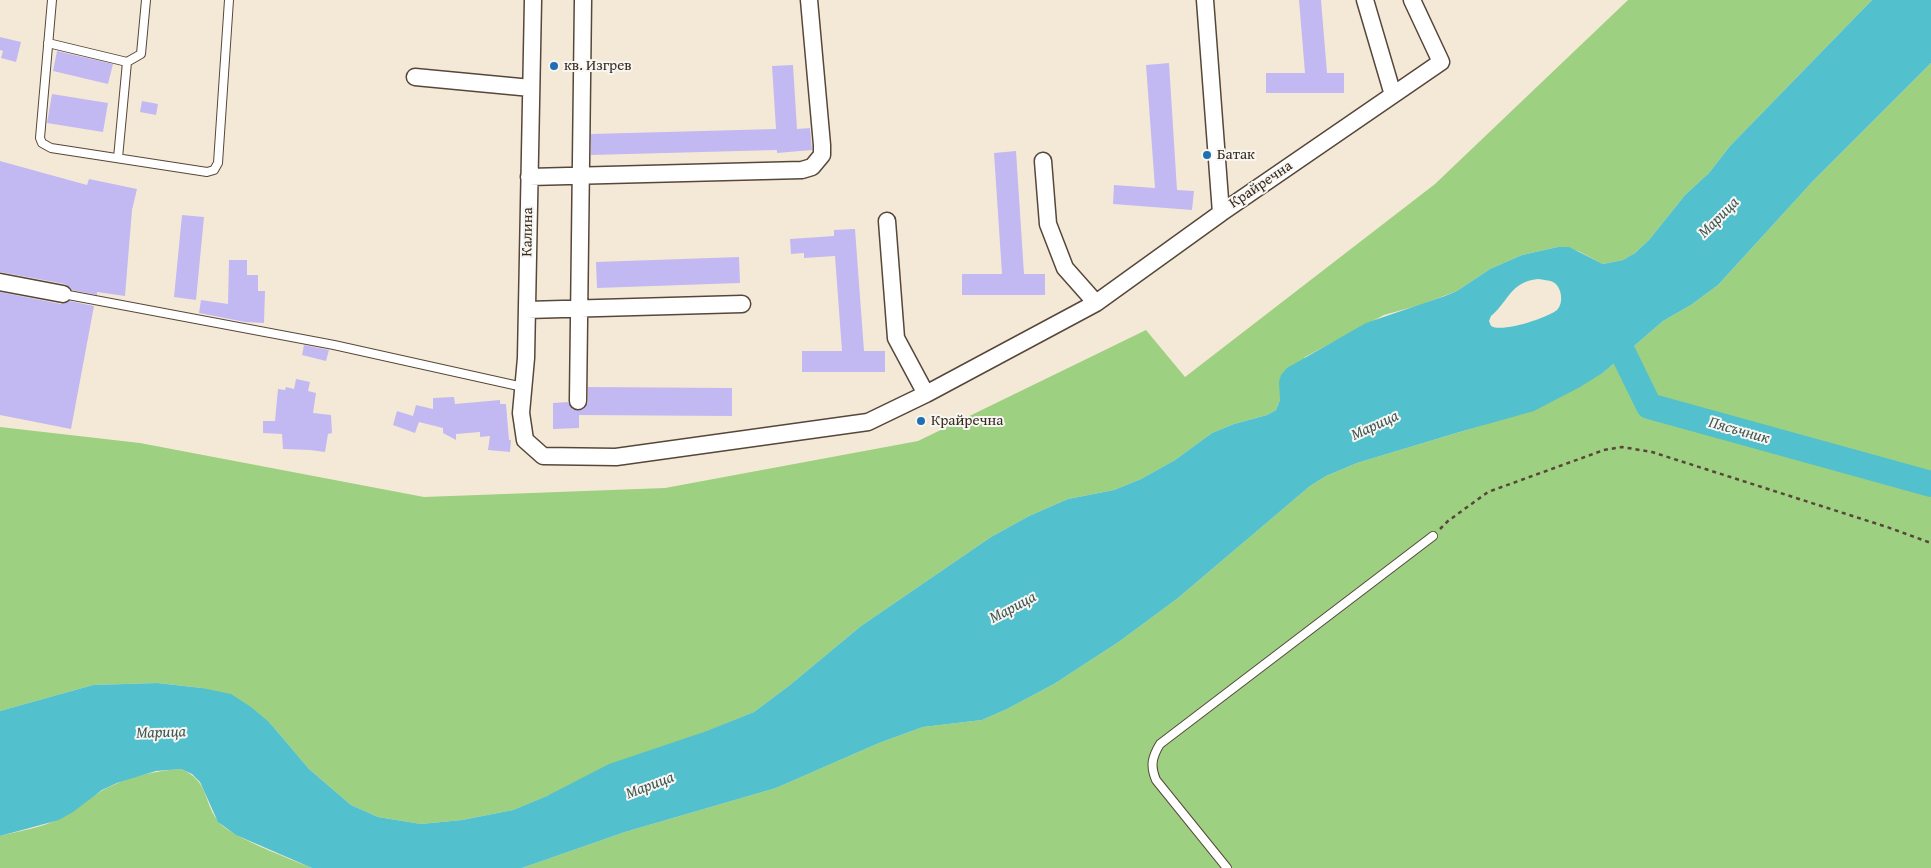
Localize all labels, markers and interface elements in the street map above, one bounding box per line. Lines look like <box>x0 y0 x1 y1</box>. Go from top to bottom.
place label: кв. Изгрев <box>564 57 632 75</box>
marker: кв. Изгрев <box>548 60 560 72</box>
place label: Батак <box>1217 146 1255 164</box>
marker: Батак <box>1201 149 1213 161</box>
street label: Крайречна <box>1226 157 1296 213</box>
water label: Марица <box>1695 194 1743 242</box>
street label: Калина <box>519 207 537 257</box>
water label: Марица <box>1348 407 1402 445</box>
place label: Крайречна <box>931 412 1003 430</box>
water label: Пясъчник <box>1706 413 1772 449</box>
marker: Крайречна <box>915 415 927 427</box>
water label: Марица <box>986 588 1040 628</box>
water label: Марица <box>136 723 186 743</box>
water label: Марица <box>623 768 677 804</box>

